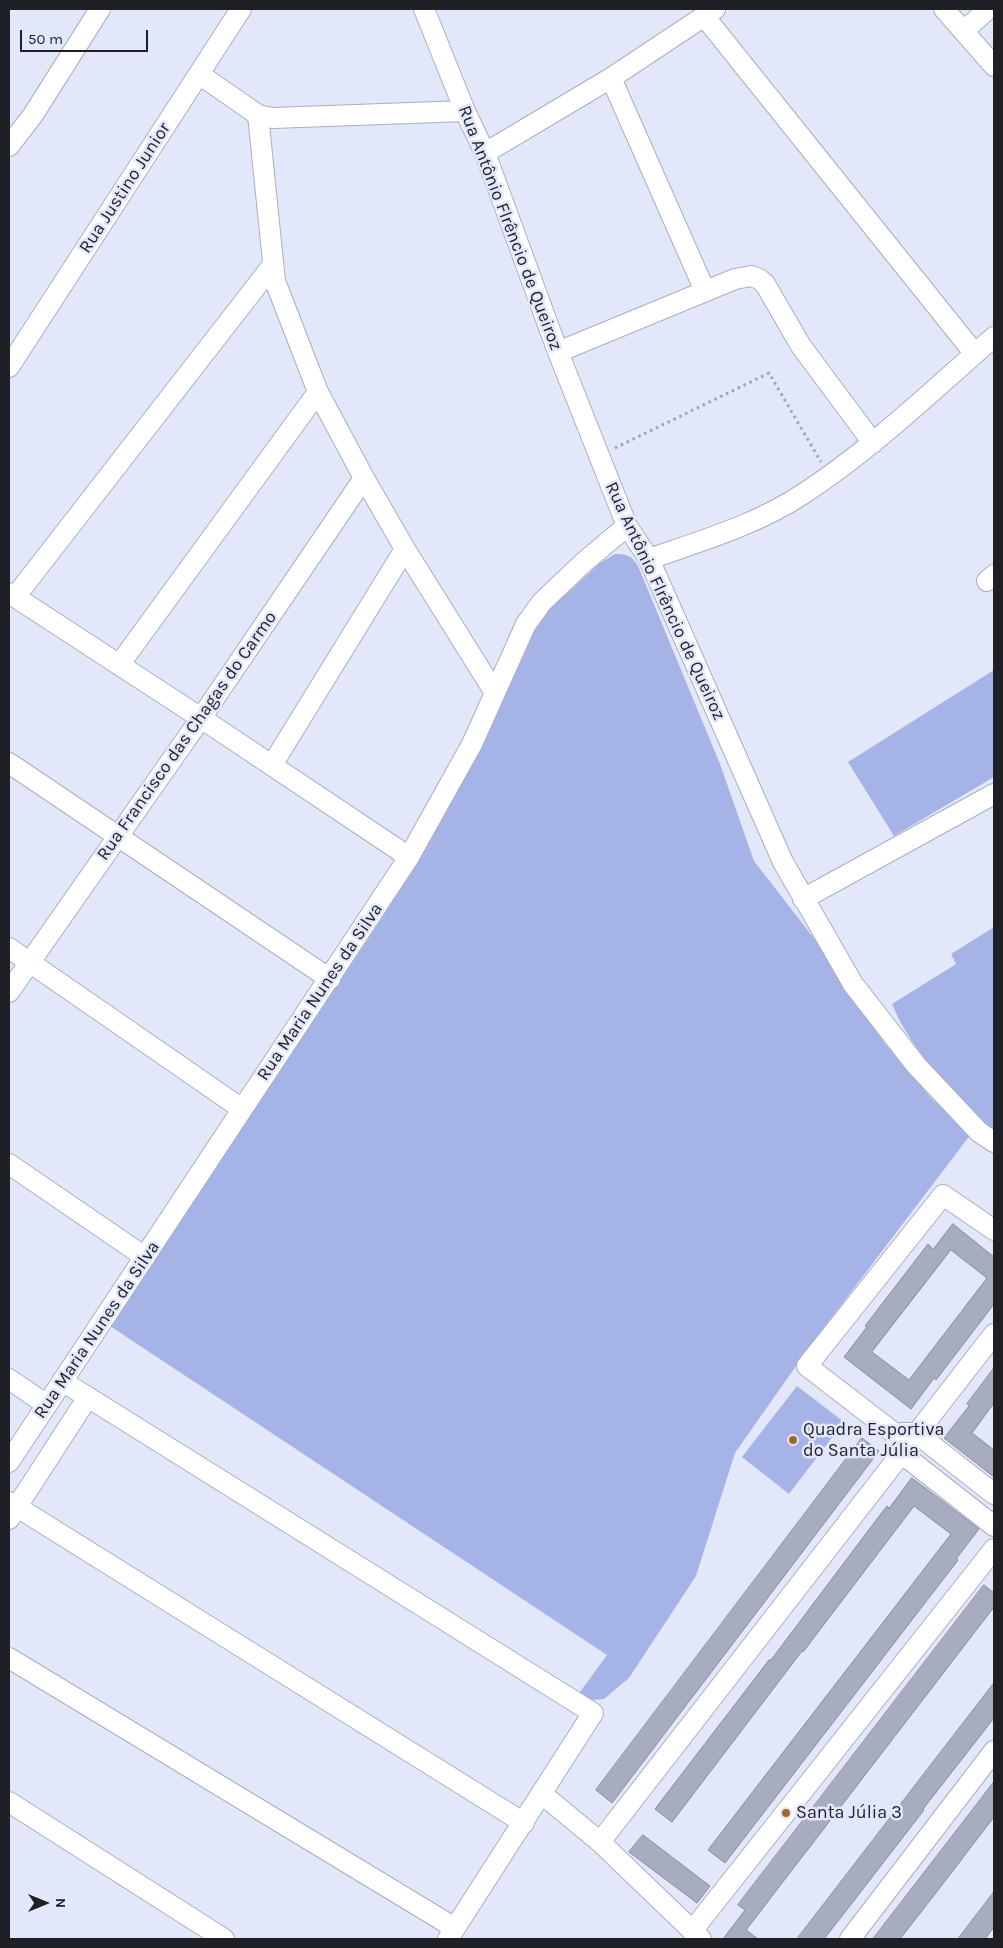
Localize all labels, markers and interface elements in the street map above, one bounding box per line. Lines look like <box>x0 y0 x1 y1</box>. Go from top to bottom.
scale bar <box>22 20 150 52</box>
text: 50 m <box>28 30 63 48</box>
street label: Rua Antônio Flrêncio de Queiroz <box>453 103 567 353</box>
street label: Rua Justino Junior <box>75 119 175 257</box>
street label: Rua Antônio Flrêncio de Queiroz <box>600 478 730 724</box>
street label: Rua Francisco das Chagas do Carmo <box>92 607 282 865</box>
street label: Rua Maria Nunes da Silva <box>252 899 388 1085</box>
street label: Rua Maria Nunes da Silva <box>29 1237 165 1423</box>
place label: Quadra Esportiva do Santa Júlia <box>803 1419 944 1462</box>
marker: Quadra Esportiva do Santa Júlia <box>787 1434 799 1446</box>
place label: Santa Júlia 3 <box>796 1802 902 1824</box>
marker: Santa Júlia 3 <box>780 1807 792 1819</box>
north arrow <box>20 1878 70 1928</box>
text: N <box>52 1898 69 1908</box>

